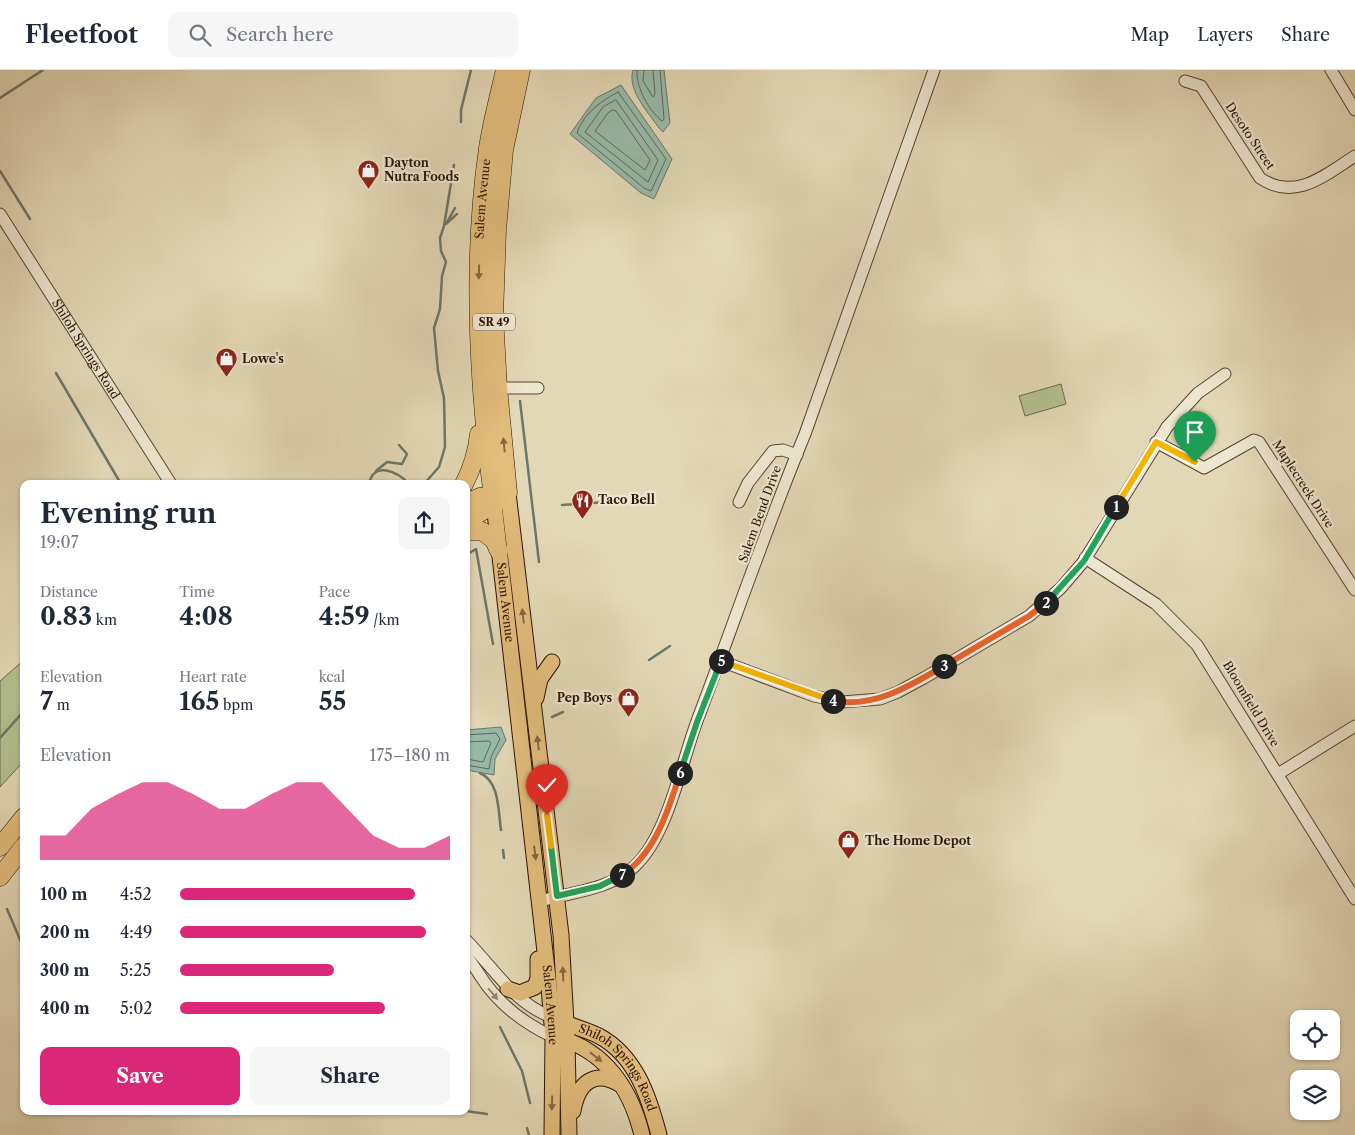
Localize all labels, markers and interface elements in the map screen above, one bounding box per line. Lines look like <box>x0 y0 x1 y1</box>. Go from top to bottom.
search box <box>168 12 518 57</box>
text: Fleetfoot <box>25 20 138 49</box>
icon: search <box>186 21 214 49</box>
text: Search here <box>226 23 334 46</box>
text: Map <box>1131 24 1169 46</box>
text: Layers <box>1197 24 1253 46</box>
text: Share <box>1281 24 1330 46</box>
street label: Desoto Street <box>1222 99 1279 173</box>
place label: Dayton Nutra Foods <box>384 155 459 184</box>
shop icon: Dayton Nutra Foods <box>356 158 380 189</box>
street label: Salem Avenue <box>471 158 493 239</box>
one-way arrow <box>475 264 483 280</box>
street label: Shiloh Springs Road <box>49 296 124 402</box>
road number: SR 49 <box>473 313 515 330</box>
shop icon: Lowe's <box>214 347 238 378</box>
place label: Lowe's <box>242 351 284 366</box>
pin <box>1174 411 1216 462</box>
icon: arrive <box>1181 418 1209 446</box>
one-way arrow <box>500 436 508 452</box>
street label: Maplecreek Drive <box>1269 437 1338 531</box>
street label: Salem Bend Drive <box>735 463 784 565</box>
restaurant icon: Taco Bell <box>570 488 594 519</box>
place label: Taco Bell <box>598 492 655 507</box>
pin: 1 <box>1104 494 1128 520</box>
text: Evening run <box>40 496 216 530</box>
button: share <box>398 497 450 549</box>
text: 1 <box>1113 498 1120 516</box>
text: 19:07 <box>40 532 79 552</box>
street label: Salem Avenue <box>494 562 518 643</box>
text: Distance <box>40 583 98 601</box>
text: Time <box>179 583 215 601</box>
text: Pace <box>319 583 350 601</box>
pin: 2 <box>1034 590 1058 616</box>
text: 2 <box>1042 594 1051 612</box>
text: 0.83 <box>40 601 92 632</box>
text: 4:08 <box>179 601 233 632</box>
text: 4:59 <box>319 601 370 632</box>
one-way arrow <box>519 608 527 624</box>
text: km <box>92 611 117 629</box>
text: /km <box>370 611 400 629</box>
pin: 5 <box>708 648 734 674</box>
text: 5 <box>718 652 725 670</box>
pin: 3 <box>932 654 956 678</box>
text: 3 <box>941 657 948 675</box>
street label: Bloomfield Drive <box>1220 658 1283 750</box>
text: Elevation <box>40 668 103 686</box>
text: Heart rate <box>179 668 247 686</box>
text: kcal <box>319 668 345 686</box>
text: 7 <box>40 686 53 717</box>
text: 165 <box>179 686 219 717</box>
text: 55 <box>319 686 346 717</box>
shop icon: Pep Boys <box>616 686 640 717</box>
pin: 4 <box>820 688 846 714</box>
place label: Pep Boys <box>557 690 612 705</box>
text: 4 <box>829 692 838 710</box>
text: m <box>53 696 70 714</box>
text: bpm <box>219 696 253 714</box>
one-way arrow <box>534 735 542 751</box>
text: Elevation <box>40 745 111 765</box>
text: 175–180 m <box>369 745 450 765</box>
pin: 6 <box>668 760 692 786</box>
pin <box>526 764 568 815</box>
text: 6 <box>676 764 685 782</box>
icon: check <box>533 771 561 799</box>
shop icon: The Home Depot <box>837 829 861 860</box>
place label: The Home Depot <box>865 833 971 848</box>
one-way arrow <box>531 845 539 861</box>
pin: 7 <box>610 862 634 888</box>
text: 7 <box>619 866 626 884</box>
text: 100 m <box>40 884 87 904</box>
text: 4:52 <box>120 884 152 904</box>
text: 200 m <box>40 922 90 942</box>
text: 4:49 <box>120 922 152 942</box>
text: 300 m <box>40 960 89 980</box>
text: 5:25 <box>120 960 151 980</box>
street label: Salem Avenue <box>540 964 561 1045</box>
one-way arrow <box>559 966 567 982</box>
one-way arrow <box>487 988 499 1000</box>
text: 400 m <box>40 998 90 1018</box>
text: 5:02 <box>120 998 153 1018</box>
map controls <box>1290 1010 1340 1120</box>
button: locate <box>1290 1010 1340 1060</box>
street label: Shiloh Springs Road <box>577 1020 660 1113</box>
button: Save <box>40 1047 240 1105</box>
button: Share <box>250 1047 450 1105</box>
one-way arrow <box>590 1051 603 1062</box>
button: layers <box>1290 1070 1340 1120</box>
one-way arrow <box>547 1095 555 1111</box>

